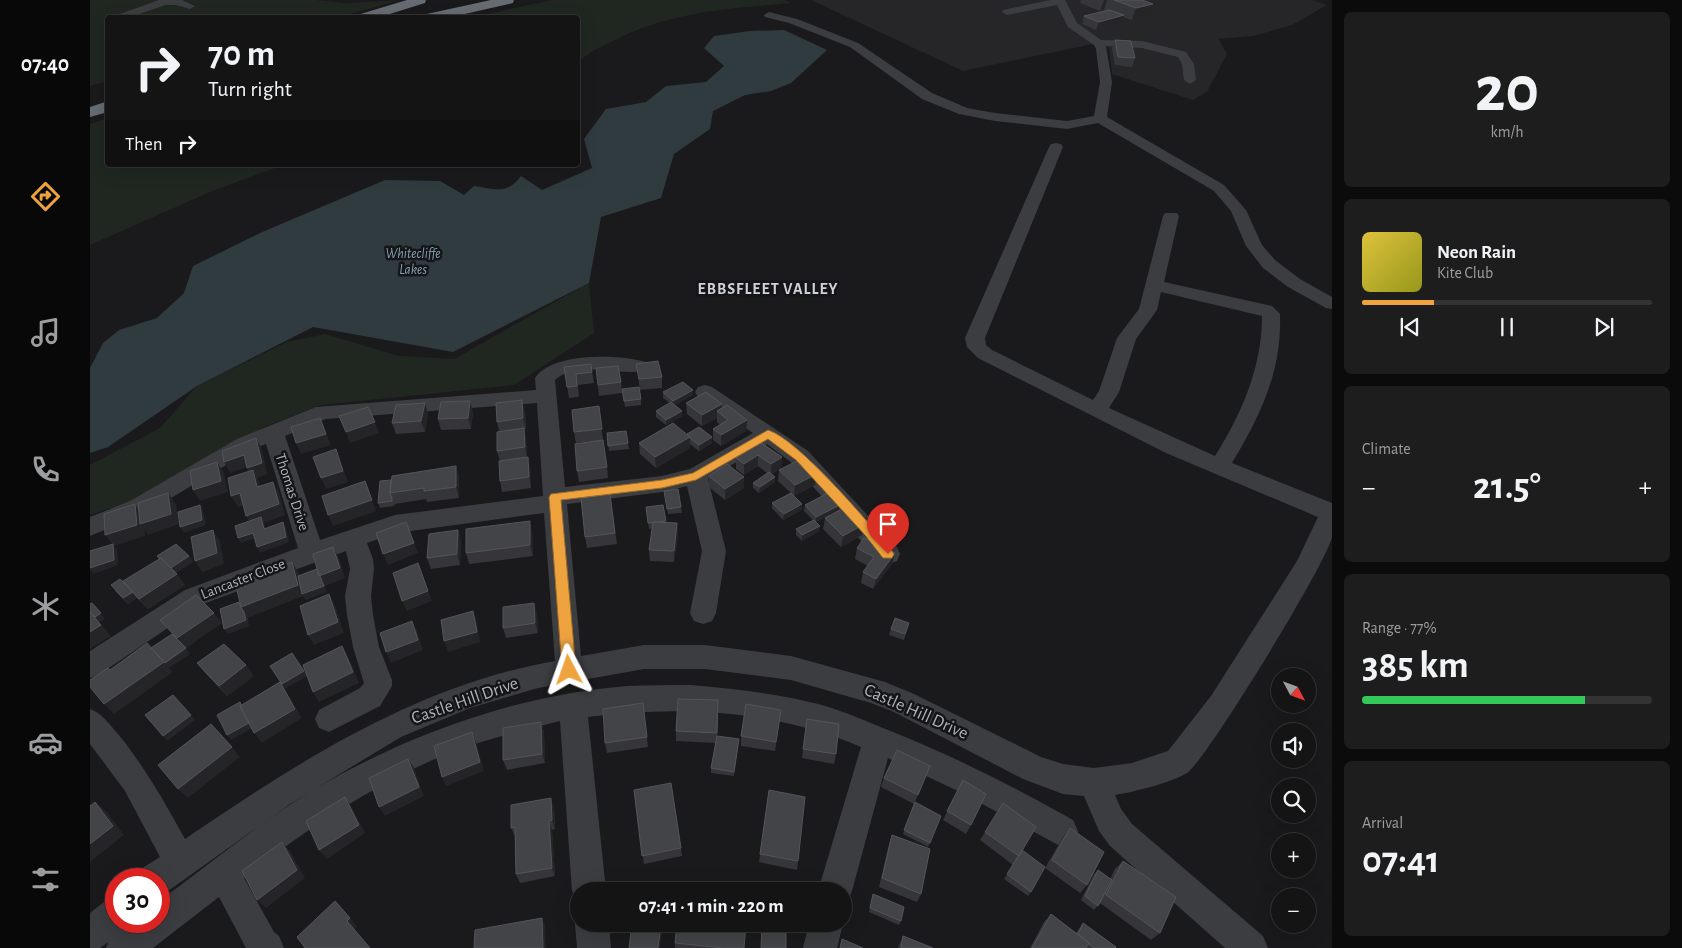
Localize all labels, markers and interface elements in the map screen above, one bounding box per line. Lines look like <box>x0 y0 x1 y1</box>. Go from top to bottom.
icon: right <box>125 35 190 100</box>
text: 70 m <box>208 37 275 72</box>
text: 07:40 <box>21 53 69 75</box>
text: 20 <box>1475 58 1539 123</box>
text: Turn right <box>208 78 292 100</box>
text: km/h <box>1490 124 1524 140</box>
icon: right <box>173 130 201 158</box>
text: Then <box>125 135 163 154</box>
icon: directions <box>28 179 63 214</box>
text: Neon Rain <box>1437 243 1516 262</box>
water label: Whitecliffe Lakes <box>385 247 441 277</box>
text: Kite Club <box>1437 265 1493 281</box>
district label: EBBSFLEET VALLEY <box>697 281 839 297</box>
icon: previous <box>1396 313 1424 341</box>
icon: pause <box>1493 313 1521 341</box>
icon: next <box>1590 313 1618 341</box>
icon: music <box>28 315 63 350</box>
text: Climate <box>1362 441 1411 457</box>
street label: Thomas Drive <box>272 451 312 533</box>
icon: phone <box>28 452 63 487</box>
text: 21.5° <box>1473 468 1541 506</box>
text: − <box>1362 474 1375 502</box>
text: + <box>1639 474 1652 502</box>
pin <box>867 503 909 554</box>
icon: arrive <box>874 510 902 538</box>
street label: Lancaster Close <box>199 556 287 602</box>
icon: climate <box>28 589 63 624</box>
text: Range · 77% <box>1362 620 1437 636</box>
position arrow <box>542 643 594 695</box>
text: 385 km <box>1362 647 1469 685</box>
north arrow <box>1271 668 1316 712</box>
map controls <box>1271 668 1316 933</box>
street label: Castle Hill Drive <box>409 674 521 728</box>
street label: Castle Hill Drive <box>861 681 971 743</box>
button: sound <box>1271 723 1316 768</box>
icon: car <box>28 725 63 760</box>
button: search <box>1271 778 1316 823</box>
text: Arrival <box>1362 815 1403 831</box>
button: + <box>1271 833 1316 878</box>
text: 07:41 <box>1362 842 1440 880</box>
icon: filters <box>28 862 63 897</box>
speed limit sign: 30 <box>105 868 170 933</box>
button: − <box>1271 888 1316 933</box>
text: 07:41 · 1 min · 220 m <box>638 897 784 916</box>

